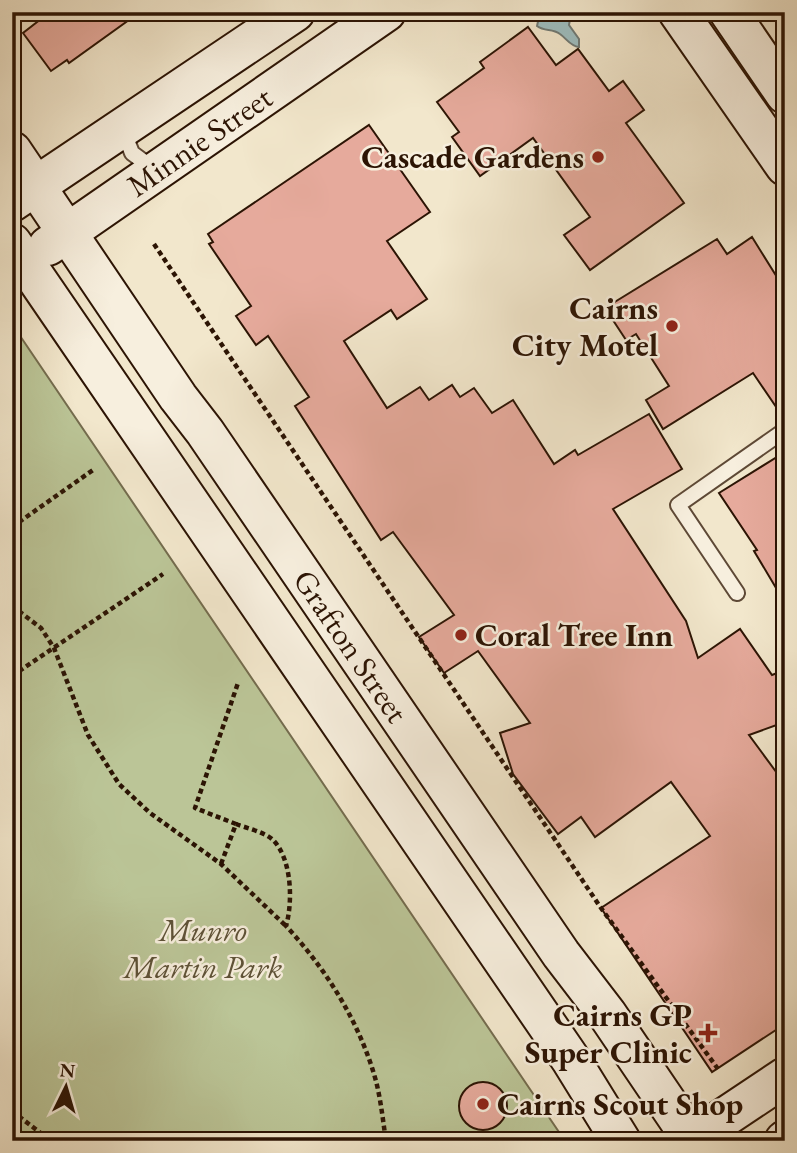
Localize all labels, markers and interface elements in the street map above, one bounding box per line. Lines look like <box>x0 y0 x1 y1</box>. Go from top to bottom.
street label: Minnie Street <box>118 76 280 206</box>
place label: Cascade Gardens <box>361 136 584 178</box>
marker: Cascade Gardens <box>590 149 606 165</box>
place label: Cairns City Motel <box>512 287 658 366</box>
marker: Cairns City Motel <box>664 318 680 334</box>
street label: Grafton Street <box>284 561 418 731</box>
place label: Coral Tree Inn <box>475 614 673 656</box>
marker: Coral Tree Inn <box>453 627 469 643</box>
park label: Munro Martin Park <box>122 909 283 988</box>
place label: Cairns GP Super Clinic <box>525 994 692 1073</box>
marker: Cairns GP Super Clinic <box>698 1023 718 1043</box>
north arrow <box>32 1052 102 1122</box>
text: N <box>59 1057 77 1084</box>
place label: Cairns Scout Shop <box>497 1083 743 1125</box>
marker: Cairns Scout Shop <box>475 1096 491 1112</box>

